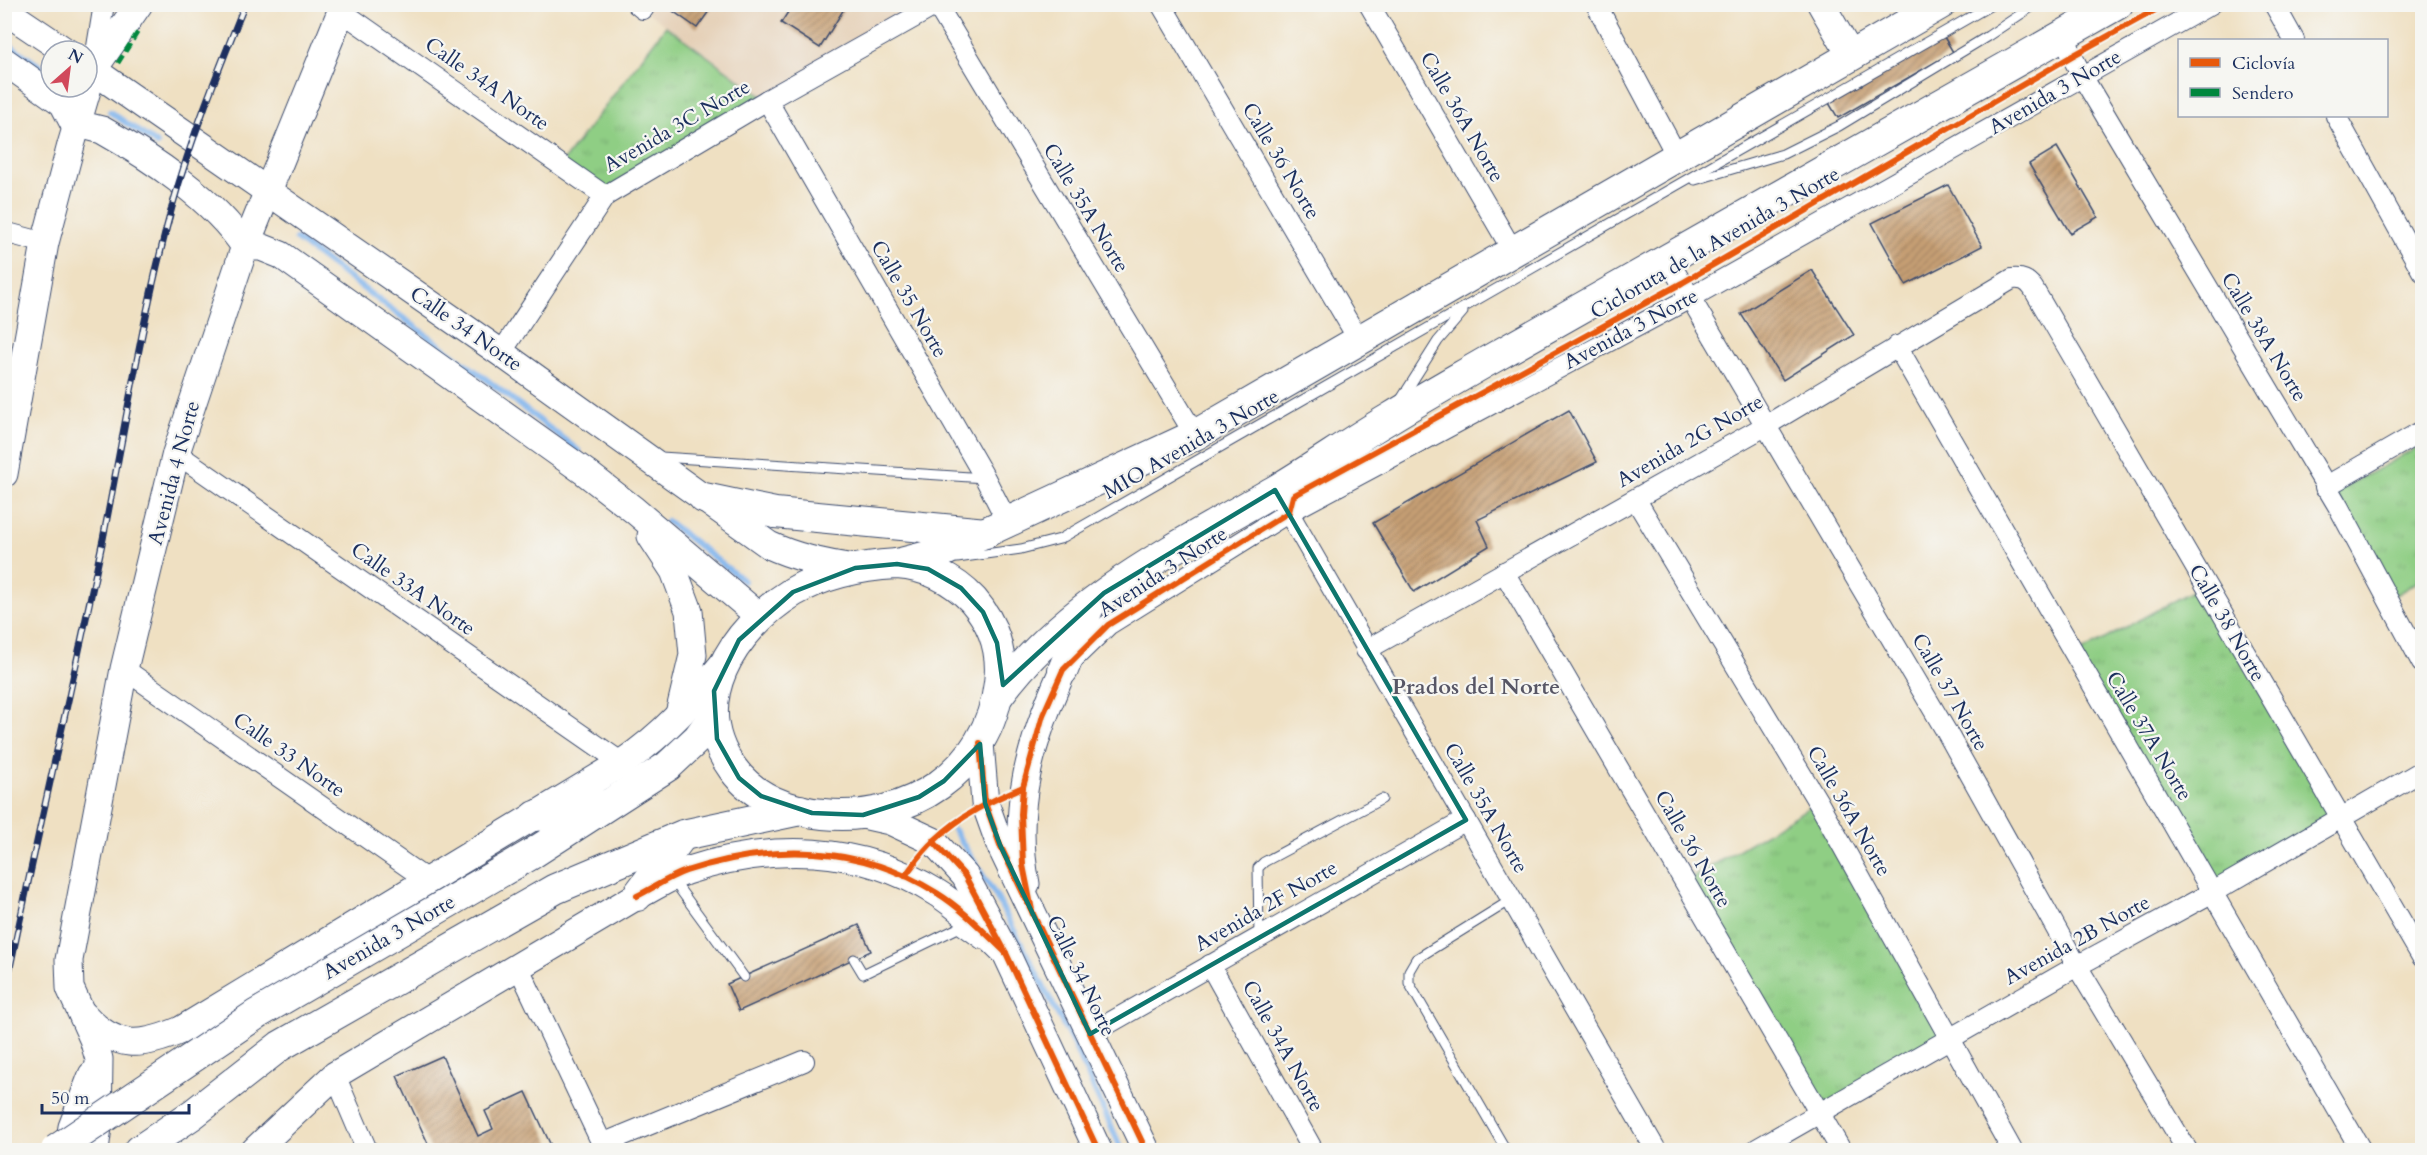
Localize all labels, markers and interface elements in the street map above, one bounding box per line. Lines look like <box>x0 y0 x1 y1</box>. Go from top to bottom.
street label: Calle 34A Norte <box>419 30 555 138</box>
north arrow <box>39 39 99 99</box>
legend <box>2178 39 2388 117</box>
street label: Avenida 3 Norte <box>1984 42 2126 142</box>
text: N <box>64 44 87 70</box>
street label: Calle 36A Norte <box>1413 46 1511 188</box>
text: Ciclovía <box>2232 51 2296 76</box>
street label: Avenida 3C Norte <box>599 72 755 180</box>
text: Sendero <box>2232 81 2294 106</box>
street label: Calle 36 Norte <box>1235 97 1327 225</box>
street label: Calle 35A Norte <box>1036 138 1136 278</box>
street label: Cicloruta de la Avenida 3 Norte <box>1585 160 1845 326</box>
street label: Calle 35 Norte <box>864 235 954 363</box>
street label: Calle 38A Norte <box>2214 267 2314 407</box>
street label: Calle 34 Norte <box>404 279 528 379</box>
street label: Avenida 3 Norte <box>1559 281 1703 377</box>
street label: MIO Avenida 3 Norte <box>1098 382 1284 506</box>
street label: Avenida 2G Norte <box>1611 387 1769 495</box>
street label: Avenida 4 Norte <box>141 398 207 548</box>
street label: Avenida 3 Norte <box>1093 519 1233 625</box>
street label: Calle 33A Norte <box>345 535 481 643</box>
street label: Calle 38 Norte <box>2182 559 2272 687</box>
street label: Calle 37 Norte <box>1905 628 1995 756</box>
street label: Calle 37A Norte <box>2099 666 2199 806</box>
district label: Prados del Norte <box>1392 672 1560 702</box>
street label: Calle 33 Norte <box>227 705 351 805</box>
street label: Calle 35A Norte <box>1437 737 1535 879</box>
street label: Calle 36A Norte <box>1800 740 1898 882</box>
street label: Calle 36 Norte <box>1648 785 1738 913</box>
street label: Avenida 2F Norte <box>1189 853 1343 959</box>
street label: Avenida 3 Norte <box>318 887 460 987</box>
street label: Avenida 2B Norte <box>1999 888 2155 992</box>
street label: Calle 34 Norte <box>1039 911 1123 1041</box>
street label: Calle 34A Norte <box>1235 975 1331 1117</box>
scale bar <box>42 1077 189 1115</box>
text: 50 m <box>51 1086 90 1111</box>

